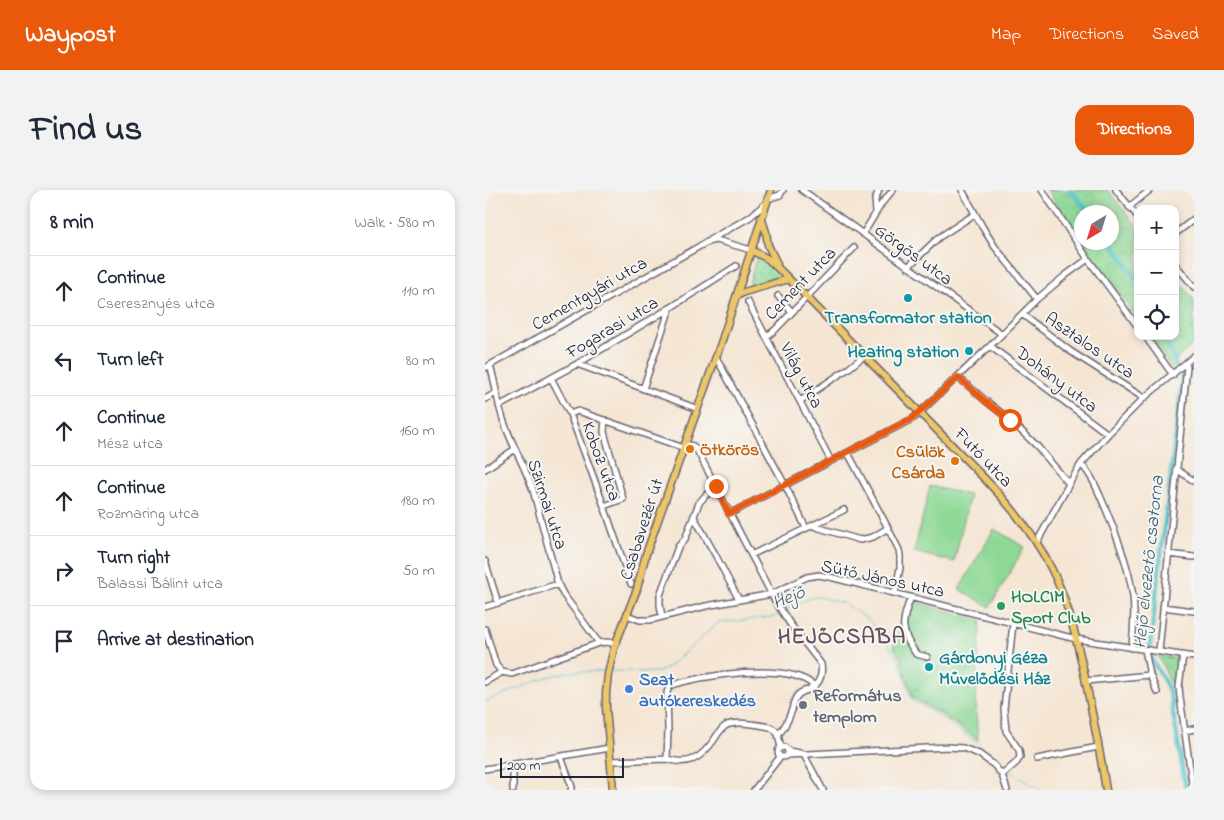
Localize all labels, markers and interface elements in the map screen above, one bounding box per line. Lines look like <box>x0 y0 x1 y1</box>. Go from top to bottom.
text: Waypost <box>25 18 116 53</box>
text: Map <box>991 22 1021 48</box>
text: Directions <box>1049 22 1124 48</box>
text: Saved <box>1152 22 1199 48</box>
text: Find us <box>30 105 142 156</box>
button: Directions <box>1075 105 1194 155</box>
north arrow <box>1074 205 1119 250</box>
map controls <box>1134 205 1179 340</box>
button: + <box>1134 205 1179 250</box>
text: 8 min <box>50 208 94 238</box>
text: Walk · 580 m <box>354 211 435 235</box>
street label: Görgős utca <box>868 218 957 294</box>
street label: Cement utca <box>760 242 843 327</box>
button: − <box>1134 250 1179 295</box>
street label: Cementgyári utca <box>527 251 653 339</box>
text: Continue <box>97 265 165 292</box>
icon: ahead <box>50 277 78 305</box>
text: 110 m <box>401 279 435 303</box>
street label: Fogarasi utca <box>561 291 665 368</box>
text: Cseresznyés utca <box>97 292 215 316</box>
marker: Transformator station <box>902 292 914 304</box>
button: locate <box>1134 295 1179 340</box>
place label: Transformator station <box>824 306 992 332</box>
street label: Asztalos utca <box>1039 307 1139 386</box>
street label: Világ utca <box>771 337 828 414</box>
place label: Heating station <box>848 340 959 367</box>
street label: Dohány utca <box>1008 340 1102 420</box>
marker: Heating station <box>963 345 975 357</box>
icon: left <box>50 347 78 375</box>
text: Turn left <box>97 347 164 374</box>
text: 80 m <box>406 349 435 373</box>
text: Continue <box>97 405 165 432</box>
route start <box>999 409 1022 432</box>
icon: ahead <box>50 417 78 445</box>
street label: Koboz utca <box>574 418 626 505</box>
text: 160 m <box>400 419 435 443</box>
street label: Futó utca <box>947 422 1018 494</box>
text: Mész utca <box>97 432 163 456</box>
place label: Ötkörös <box>700 438 759 464</box>
place label: Csülök Csárda <box>891 440 946 487</box>
marker: Ötkörös <box>684 443 696 455</box>
marker: Csülök Csárda <box>949 455 961 467</box>
street label: Szirmai utca <box>519 456 573 553</box>
water label: Hejő elvezető csatorna <box>1127 474 1172 650</box>
text: Continue <box>97 475 165 502</box>
street label: Csabavezér út <box>614 475 672 584</box>
route end <box>705 475 728 498</box>
icon: ahead <box>50 487 78 515</box>
text: 180 m <box>401 489 435 513</box>
text: Rozmaring utca <box>97 502 199 526</box>
text: Turn right <box>97 545 170 572</box>
street label: Sütő János utca <box>819 554 947 606</box>
icon: right <box>50 557 78 585</box>
text: 50 m <box>403 559 435 583</box>
text: Balassi Bálint utca <box>97 572 223 596</box>
water label: Hejő <box>768 579 810 617</box>
place label: HOLCIM Sport Club <box>1011 585 1091 632</box>
marker: HOLCIM Sport Club <box>995 600 1007 612</box>
district label: HEJŐCSABA <box>778 622 906 654</box>
icon: arrive <box>50 627 78 655</box>
text: Arrive at destination <box>97 627 254 654</box>
place label: Gárdonyi Géza Művelődési Ház <box>939 646 1051 693</box>
marker: Gárdonyi Géza Művelődési Ház <box>923 661 935 673</box>
place label: Seat autókereskedés <box>639 668 756 715</box>
marker: Seat autókereskedés <box>623 683 635 695</box>
place label: Református templom <box>812 684 902 731</box>
marker: Református templom <box>797 699 809 711</box>
scale bar <box>500 755 624 778</box>
text: 200 m <box>507 756 540 777</box>

